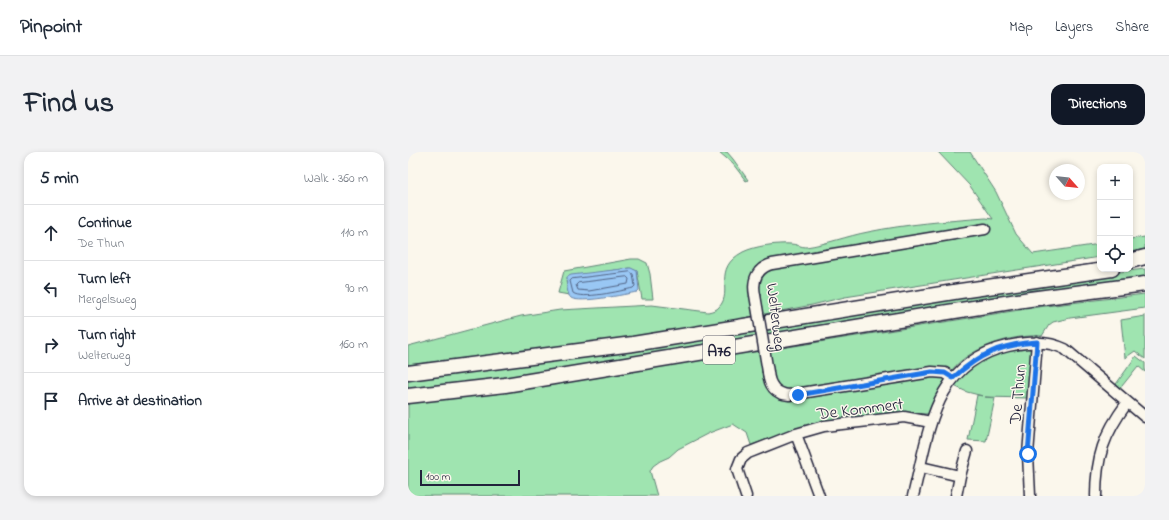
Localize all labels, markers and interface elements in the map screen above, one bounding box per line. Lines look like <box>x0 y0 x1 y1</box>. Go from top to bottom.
text: Pinpoint <box>20 14 82 41</box>
text: Map <box>1009 17 1033 38</box>
text: Layers <box>1055 17 1093 38</box>
text: Share <box>1115 17 1149 38</box>
text: Find us <box>24 84 114 125</box>
button: Directions <box>1051 84 1145 125</box>
north arrow <box>1049 164 1085 200</box>
map controls <box>1097 164 1133 272</box>
button: + <box>1097 164 1133 200</box>
text: 5 min <box>40 166 79 191</box>
text: Walk · 360 m <box>304 169 368 188</box>
button: − <box>1097 200 1133 236</box>
text: Continue <box>78 212 132 234</box>
icon: ahead <box>40 222 62 244</box>
text: 110 m <box>341 223 368 242</box>
text: De Thun <box>78 234 124 253</box>
button: locate <box>1097 236 1133 272</box>
text: Turn left <box>78 268 131 290</box>
icon: left <box>40 278 62 300</box>
text: 90 m <box>345 279 368 298</box>
street label: Welterweg <box>757 282 792 353</box>
text: Mergelsweg <box>78 290 136 309</box>
text: Turn right <box>78 324 136 346</box>
icon: right <box>40 334 62 356</box>
text: 160 m <box>339 335 368 354</box>
road number: A76 <box>703 336 735 364</box>
text: Welterweg <box>78 346 131 365</box>
street label: De Thun <box>1003 363 1034 426</box>
route end <box>789 386 807 404</box>
icon: arrive <box>40 390 62 412</box>
text: Arrive at destination <box>78 390 202 412</box>
street label: De Kommert <box>815 392 905 427</box>
route start <box>1019 445 1037 463</box>
scale bar <box>420 468 520 487</box>
text: 100 m <box>426 469 450 485</box>

